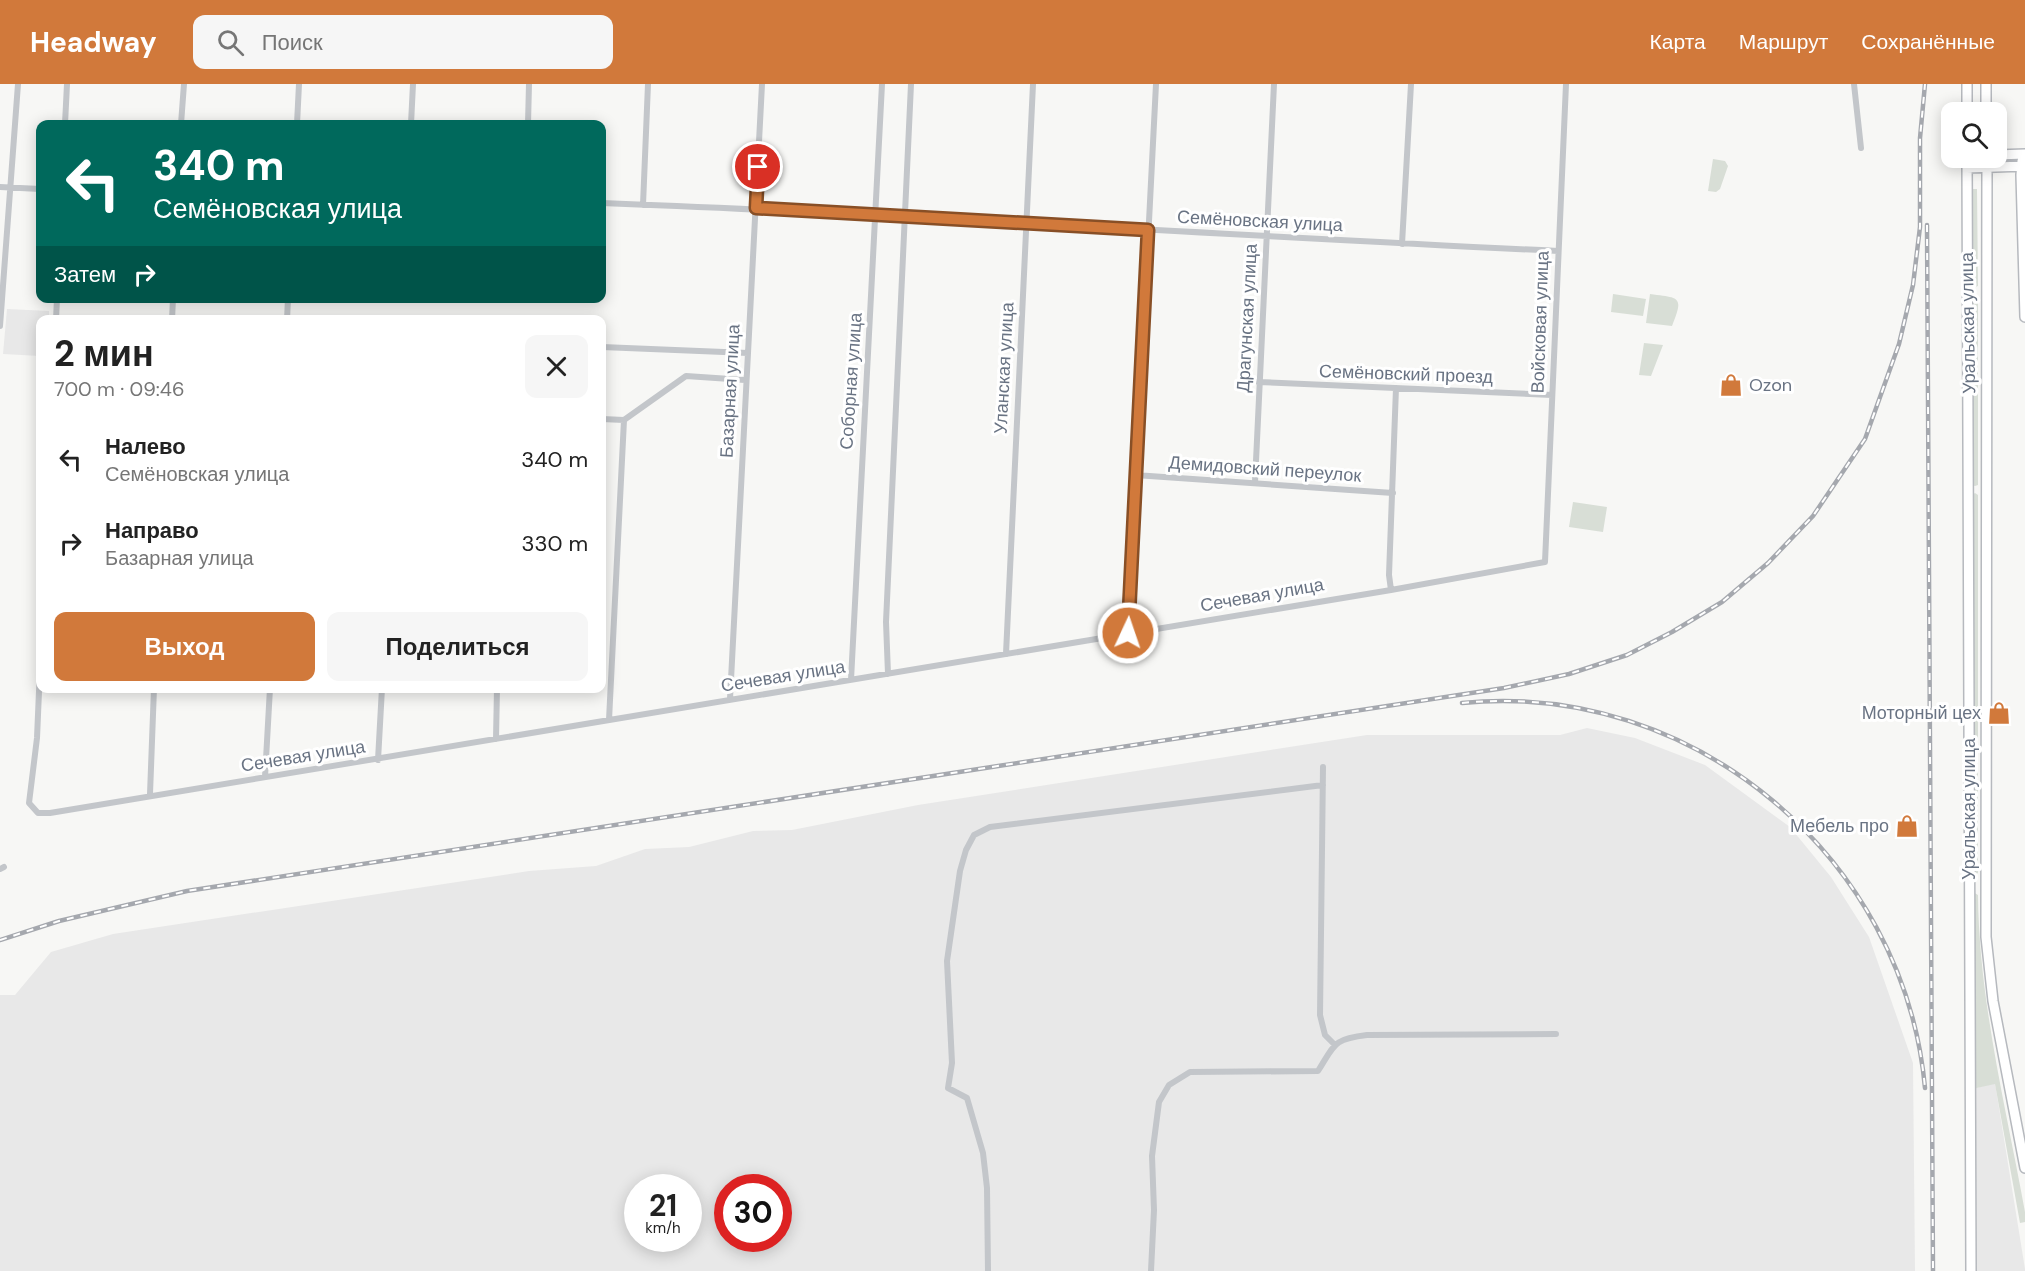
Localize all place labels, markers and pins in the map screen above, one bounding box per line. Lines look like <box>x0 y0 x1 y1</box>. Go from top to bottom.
pin <box>732 141 783 192</box>
shop icon: Ozon <box>1718 372 1744 398</box>
place label: Ozon <box>1749 373 1792 397</box>
shop icon: Моторный цех <box>1986 700 2012 726</box>
place label: Моторный цех <box>1862 701 1981 725</box>
shop icon: Мебель про <box>1894 813 1920 839</box>
place label: Мебель про <box>1790 814 1889 838</box>

